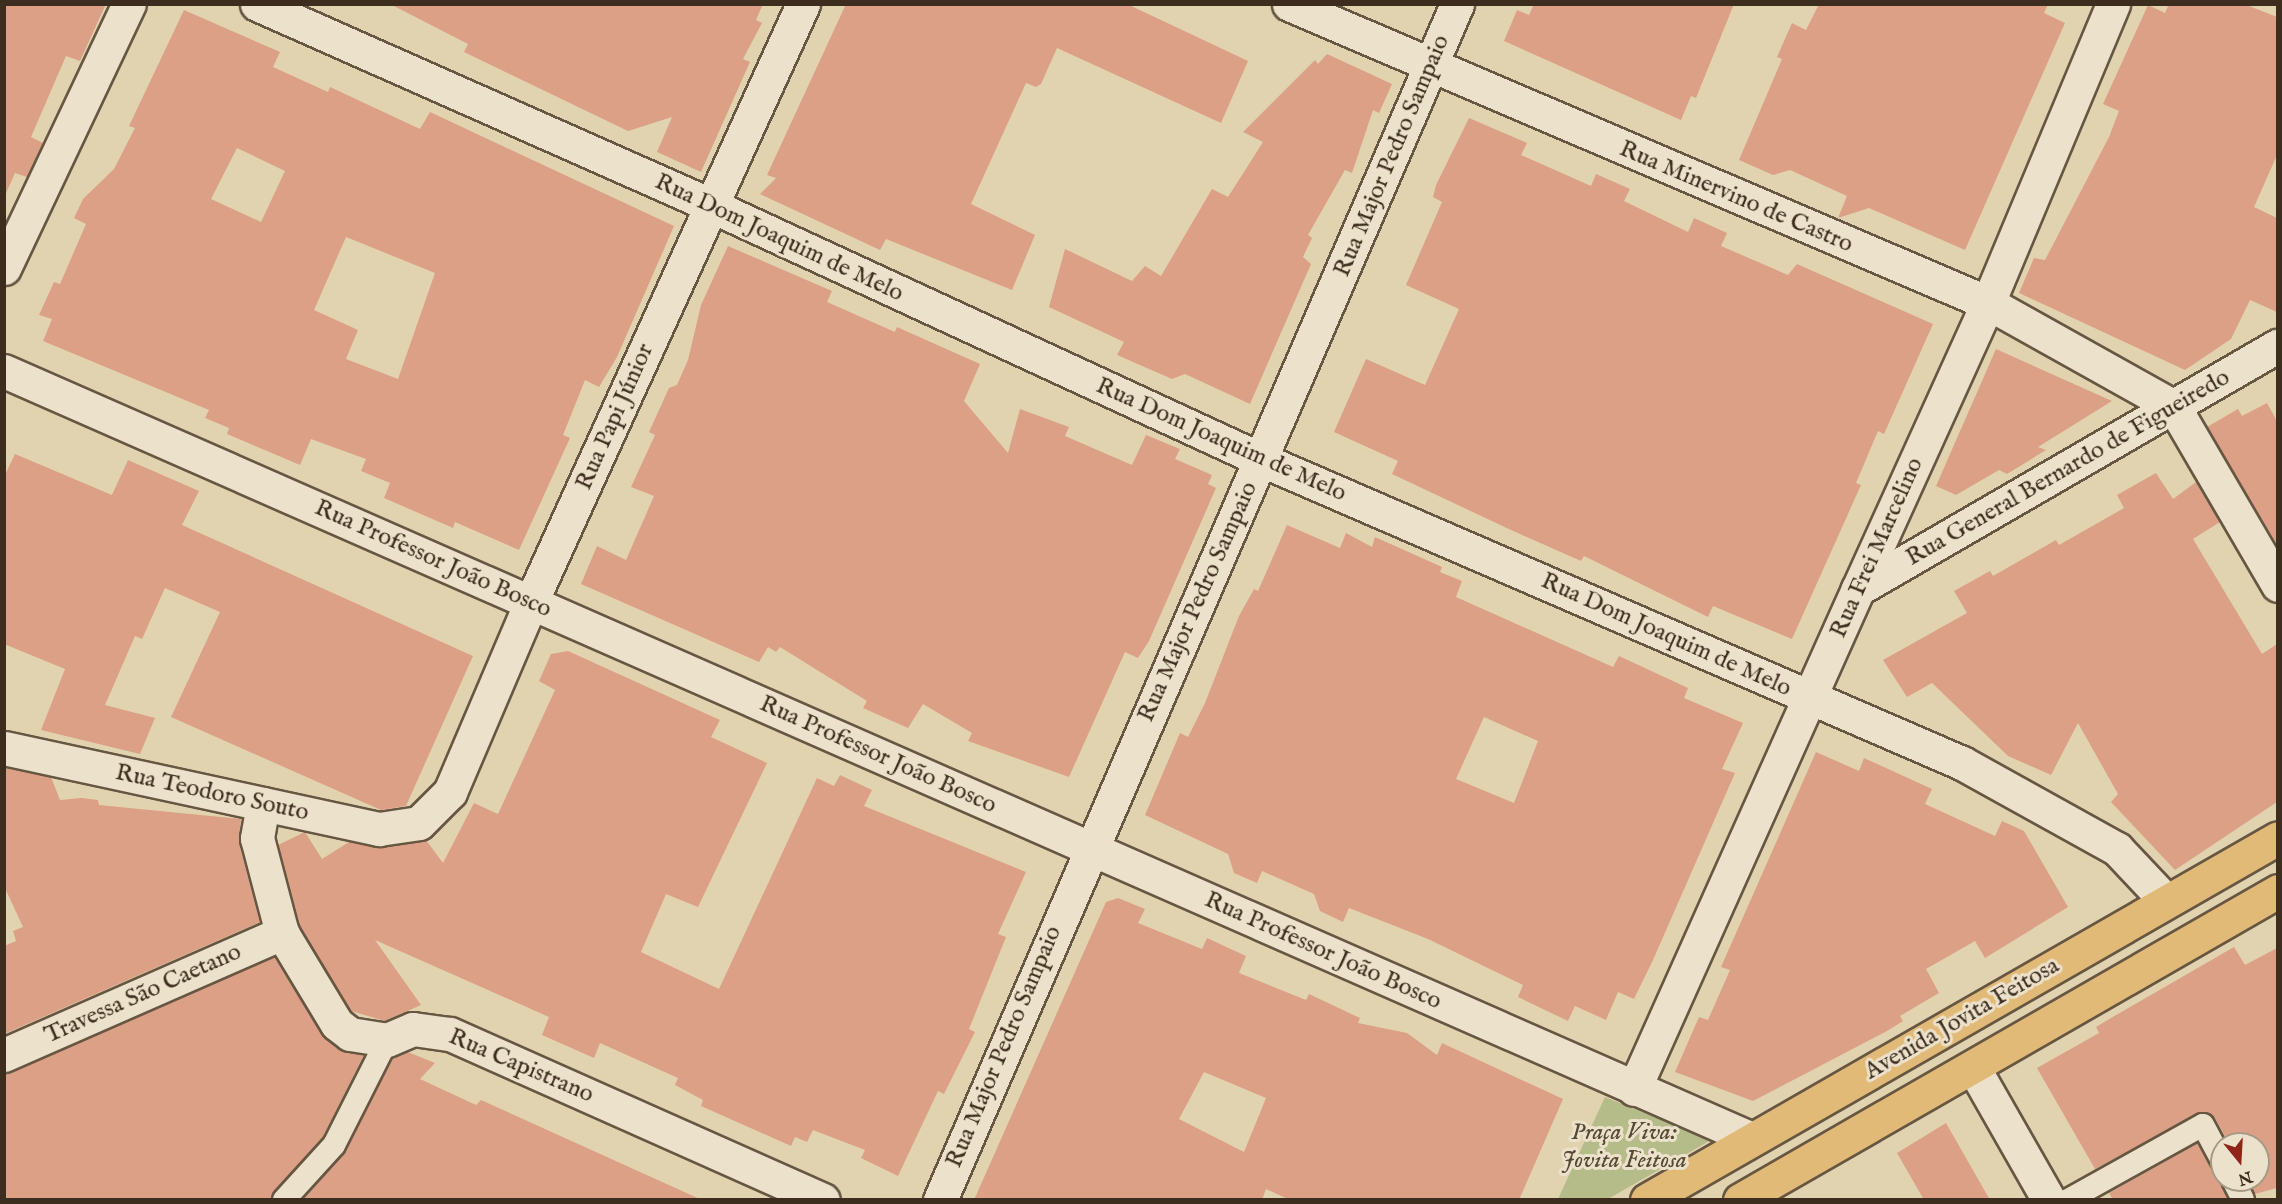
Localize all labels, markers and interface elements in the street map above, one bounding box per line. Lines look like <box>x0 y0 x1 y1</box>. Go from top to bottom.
street label: Rua Major Pedro Sampaio <box>1328 31 1456 281</box>
street label: Rua Minervino de Castro <box>1615 135 1857 259</box>
street label: Rua Dom Joaquim de Melo <box>650 168 908 308</box>
street label: Rua Papi Júnior <box>570 339 660 495</box>
street label: Rua General Bernardo de Figueiredo <box>1901 363 2235 573</box>
street label: Rua Dom Joaquim de Melo <box>1091 372 1351 508</box>
street label: Rua Frei Marcelino <box>1824 453 1930 643</box>
street label: Rua Major Pedro Sampaio <box>1132 477 1264 727</box>
street label: Rua Professor João Bosco <box>310 494 556 624</box>
street label: Rua Dom Joaquim de Melo <box>1536 567 1796 703</box>
street label: Rua Professor João Bosco <box>755 690 1001 820</box>
street label: Rua Teodoro Souto <box>113 758 311 828</box>
street label: Rua Professor João Bosco <box>1200 886 1446 1016</box>
street label: Rua Major Pedro Sampaio <box>940 922 1068 1172</box>
street label: Travessa São Caetano <box>40 938 246 1050</box>
street label: Avenida Jovita Feitosa <box>1860 952 2064 1086</box>
street label: Rua Capistrano <box>444 1023 598 1109</box>
park label: Praça Viva: Jovita Feitosa <box>1561 1119 1687 1175</box>
north arrow <box>2210 1132 2270 1192</box>
text: N <box>2235 1166 2255 1189</box>

